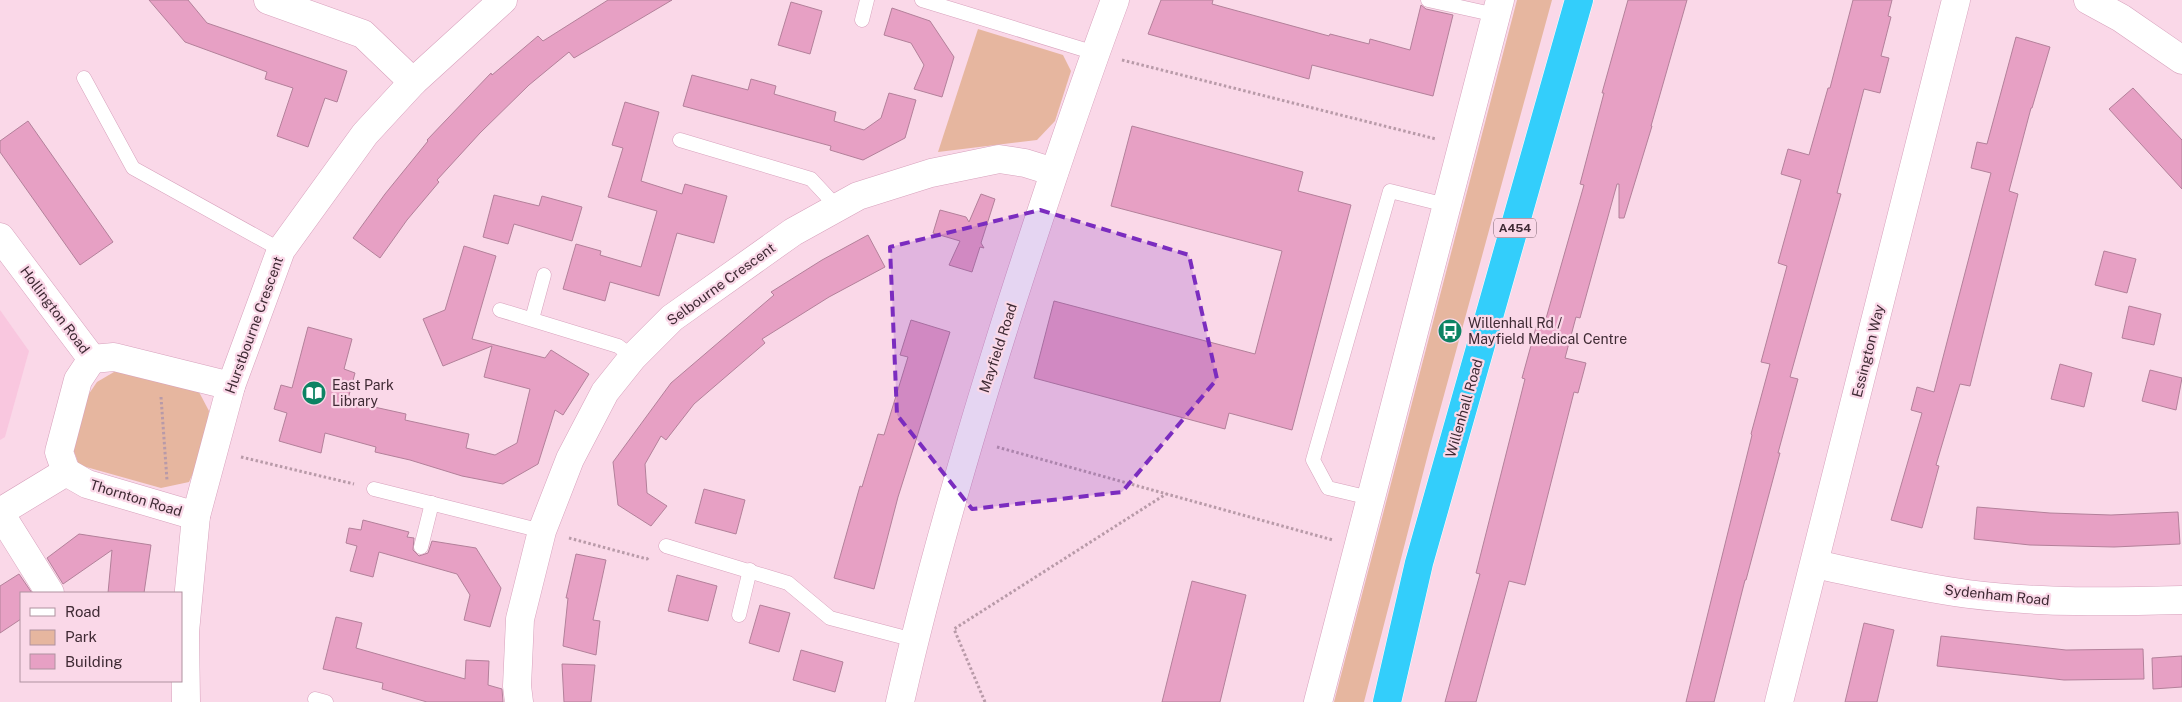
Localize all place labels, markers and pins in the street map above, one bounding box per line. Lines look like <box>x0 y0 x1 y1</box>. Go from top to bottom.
place label: Willenhall Rd / Mayfield Medical Centre <box>1468 315 1627 347</box>
bus stop icon: Willenhall Rd / Mayfield Medical Centre <box>1437 318 1463 344</box>
place label: East Park Library <box>332 377 394 409</box>
library icon: East Park Library <box>301 380 327 406</box>

